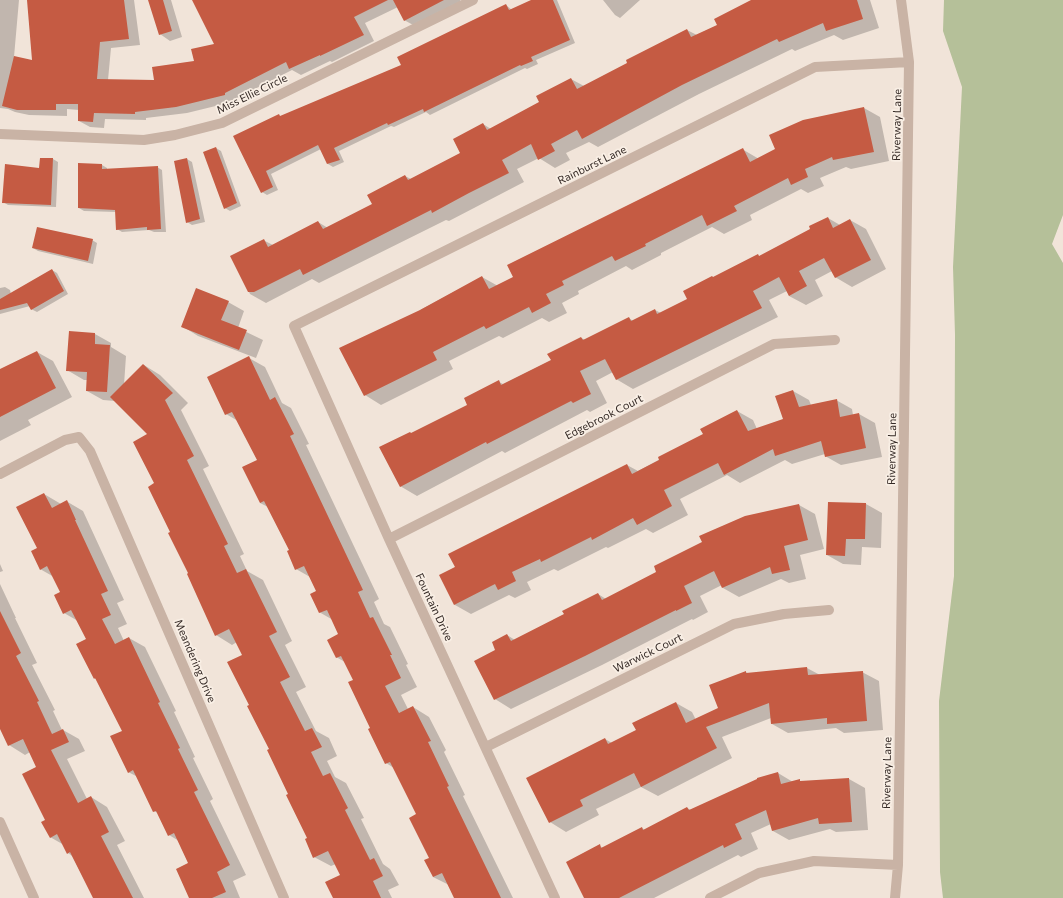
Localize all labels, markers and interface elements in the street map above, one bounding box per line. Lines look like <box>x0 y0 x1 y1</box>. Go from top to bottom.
street label: Miss Ellie Circle <box>215 71 289 117</box>
street label: Riverway Lane <box>890 89 904 161</box>
street label: Rainburst Lane <box>555 143 629 187</box>
street label: Edgebrook Court <box>563 392 645 442</box>
street label: Riverway Lane <box>885 413 899 485</box>
street label: Fountain Drive <box>413 571 455 643</box>
street label: Meandering Drive <box>172 618 218 704</box>
street label: Warwick Court <box>611 631 685 675</box>
street label: Riverway Lane <box>880 737 894 809</box>

